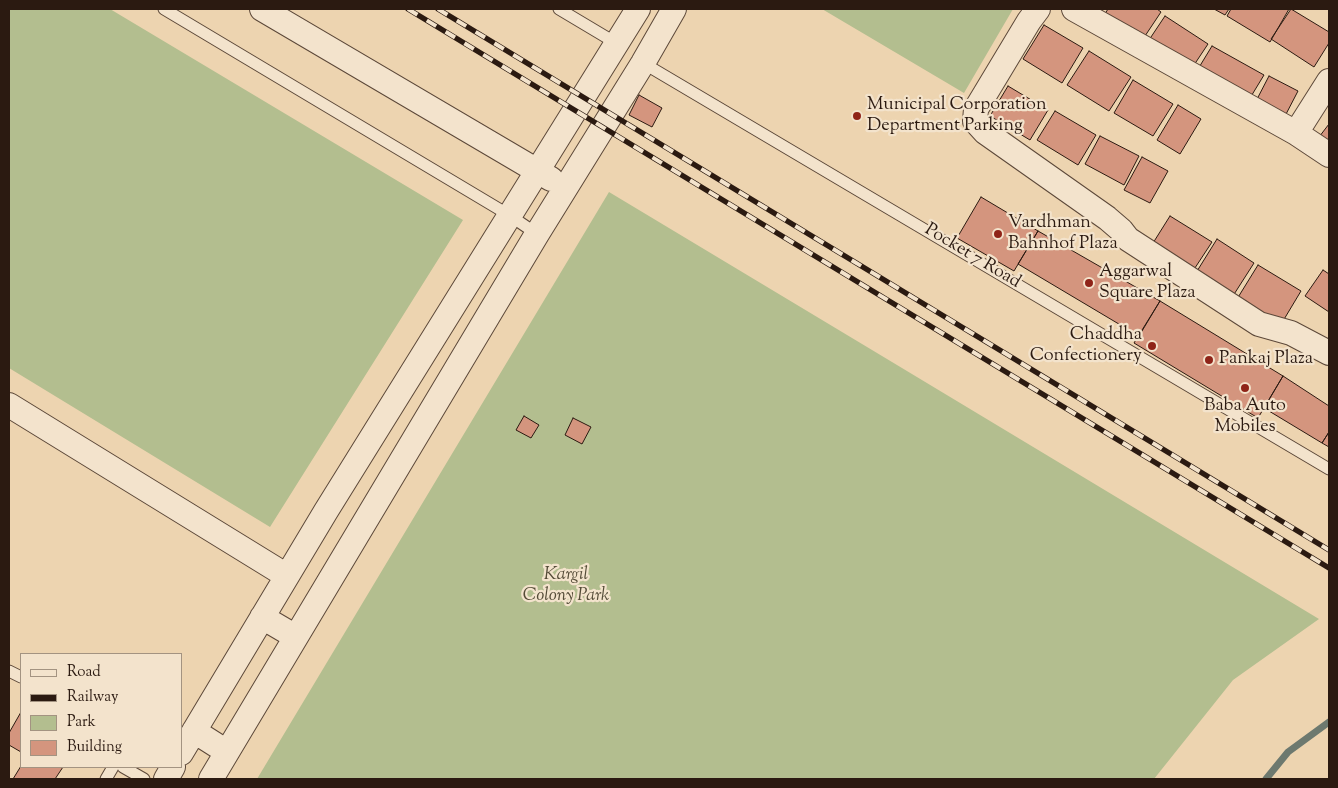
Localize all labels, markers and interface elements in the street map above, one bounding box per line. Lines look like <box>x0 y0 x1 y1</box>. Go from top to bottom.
place label: Municipal Corporation Department Parking <box>867 95 1047 138</box>
marker: Municipal Corporation Department Parking <box>851 110 863 122</box>
place label: Vardhman Bahnhof Plaza <box>1008 213 1118 255</box>
street label: Pocket 7 Road <box>920 220 1024 294</box>
marker: Vardhman Bahnhof Plaza <box>992 228 1004 240</box>
place label: Aggarwal Square Plaza <box>1099 262 1196 304</box>
marker: Aggarwal Square Plaza <box>1083 277 1095 289</box>
place label: Chaddha Confectionery <box>1030 325 1142 368</box>
marker: Chaddha Confectionery <box>1146 340 1158 352</box>
place label: Pankaj Plaza <box>1219 349 1313 371</box>
marker: Pankaj Plaza <box>1203 354 1215 366</box>
marker: Baba Auto Mobiles <box>1239 382 1251 394</box>
place label: Baba Auto Mobiles <box>1204 396 1286 438</box>
park label: Kargil Colony Park <box>523 565 609 608</box>
legend <box>20 653 182 768</box>
text: Road <box>67 662 101 683</box>
text: Railway <box>67 687 118 708</box>
text: Park <box>67 712 96 733</box>
text: Building <box>67 737 122 758</box>

